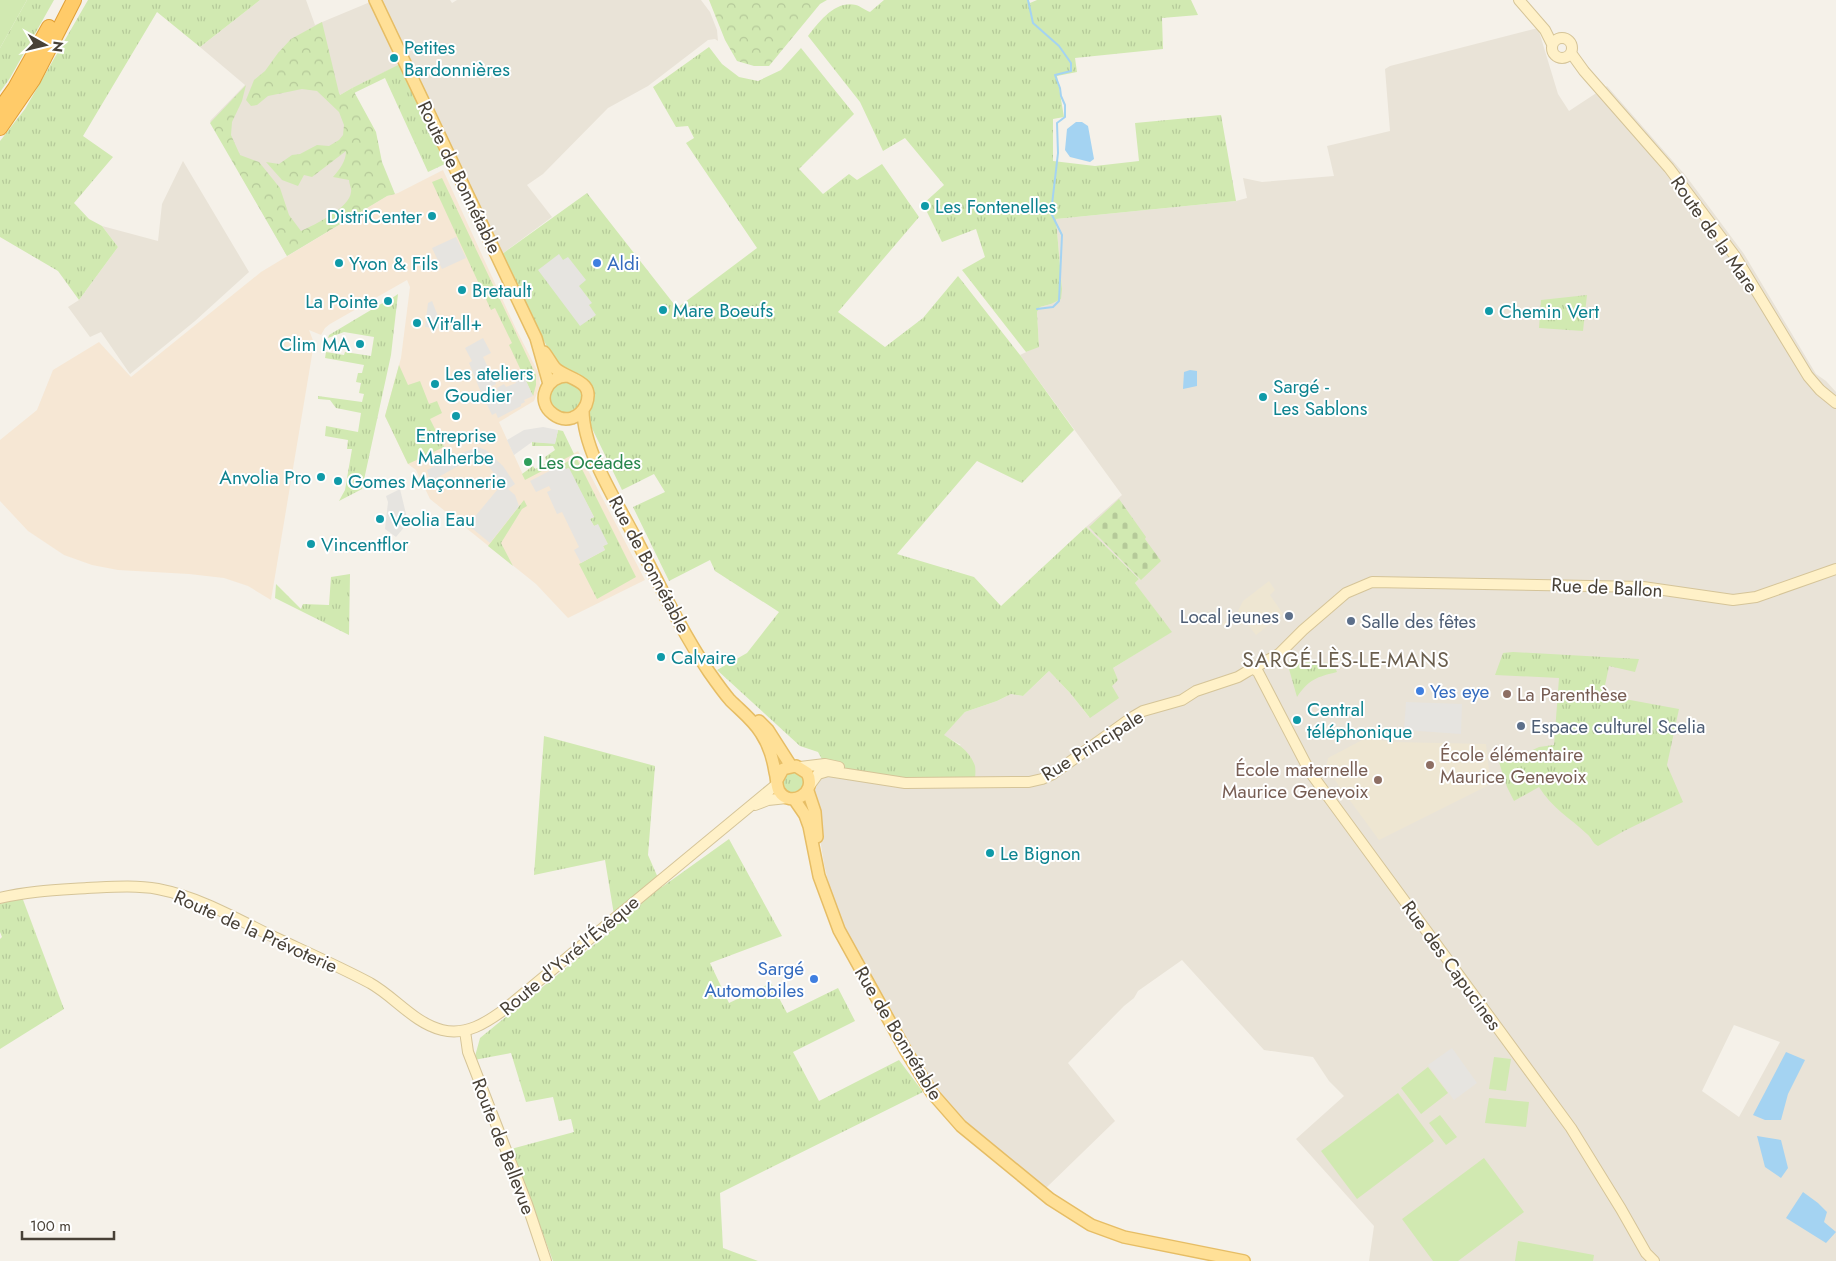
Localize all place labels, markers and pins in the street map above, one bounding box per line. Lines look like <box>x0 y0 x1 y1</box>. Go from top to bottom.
place label: Petites Bardonnières <box>404 34 510 83</box>
marker: Petites Bardonnières <box>388 52 400 64</box>
place label: Les Fontenelles <box>935 193 1057 220</box>
marker: Les Fontenelles <box>919 200 931 212</box>
place label: DistriCenter <box>327 203 422 230</box>
marker: DistriCenter <box>426 210 438 222</box>
place label: Yvon & Fils <box>349 250 439 277</box>
place label: Aldi <box>607 250 640 277</box>
marker: Yvon & Fils <box>333 257 345 269</box>
marker: Aldi <box>591 257 603 269</box>
place label: Bretault <box>472 277 532 304</box>
marker: Bretault <box>456 284 468 296</box>
place label: La Pointe <box>305 288 378 315</box>
marker: La Pointe <box>382 295 394 307</box>
place label: Mare Boeufs <box>673 297 773 324</box>
place label: Chemin Vert <box>1499 298 1600 325</box>
marker: Mare Boeufs <box>657 304 669 316</box>
marker: Chemin Vert <box>1483 305 1495 317</box>
place label: Vit'all+ <box>427 310 482 337</box>
marker: Vit'all+ <box>411 317 423 329</box>
place label: Clim MA <box>279 331 350 358</box>
marker: Clim MA <box>354 338 366 350</box>
place label: Les ateliers Goudier <box>445 360 534 409</box>
place label: Sargé - Les Sablons <box>1273 373 1368 422</box>
marker: Les ateliers Goudier <box>429 378 441 390</box>
marker: Sargé - Les Sablons <box>1257 391 1269 403</box>
marker: Entreprise Malherbe <box>450 410 462 422</box>
place label: Entreprise Malherbe <box>416 422 497 471</box>
place label: Les Océades <box>538 449 641 476</box>
marker: Les Océades <box>522 456 534 468</box>
place label: Anvolia Pro <box>219 464 311 491</box>
place label: Gomes Maçonnerie <box>348 468 506 495</box>
marker: Anvolia Pro <box>315 471 327 483</box>
marker: Gomes Maçonnerie <box>332 475 344 487</box>
place label: Veolia Eau <box>390 506 475 533</box>
marker: Veolia Eau <box>374 513 386 525</box>
place label: Vincentflor <box>321 531 409 558</box>
marker: Vincentflor <box>305 538 317 550</box>
place label: Local jeunes <box>1180 603 1279 630</box>
place label: Salle des fêtes <box>1361 608 1476 635</box>
marker: Local jeunes <box>1283 610 1295 622</box>
marker: Salle des fêtes <box>1345 615 1357 627</box>
place label: Calvaire <box>671 644 736 671</box>
marker: Calvaire <box>655 651 667 663</box>
place label: Yes eye <box>1430 678 1489 705</box>
place label: La Parenthèse <box>1517 681 1627 708</box>
marker: Yes eye <box>1414 685 1426 697</box>
marker: La Parenthèse <box>1501 688 1513 700</box>
place label: Central téléphonique <box>1307 696 1412 745</box>
place label: Espace culturel Scelia <box>1531 713 1705 740</box>
marker: Central téléphonique <box>1291 714 1303 726</box>
marker: Espace culturel Scelia <box>1515 720 1527 732</box>
place label: École élémentaire Maurice Genevoix <box>1440 741 1586 790</box>
place label: École maternelle Maurice Genevoix <box>1222 756 1368 805</box>
marker: École élémentaire Maurice Genevoix <box>1424 759 1436 771</box>
marker: École maternelle Maurice Genevoix <box>1372 774 1384 786</box>
place label: Le Bignon <box>1000 840 1081 867</box>
marker: Le Bignon <box>984 847 996 859</box>
place label: Sargé Automobiles <box>704 955 804 1004</box>
marker: Sargé Automobiles <box>808 973 820 985</box>

